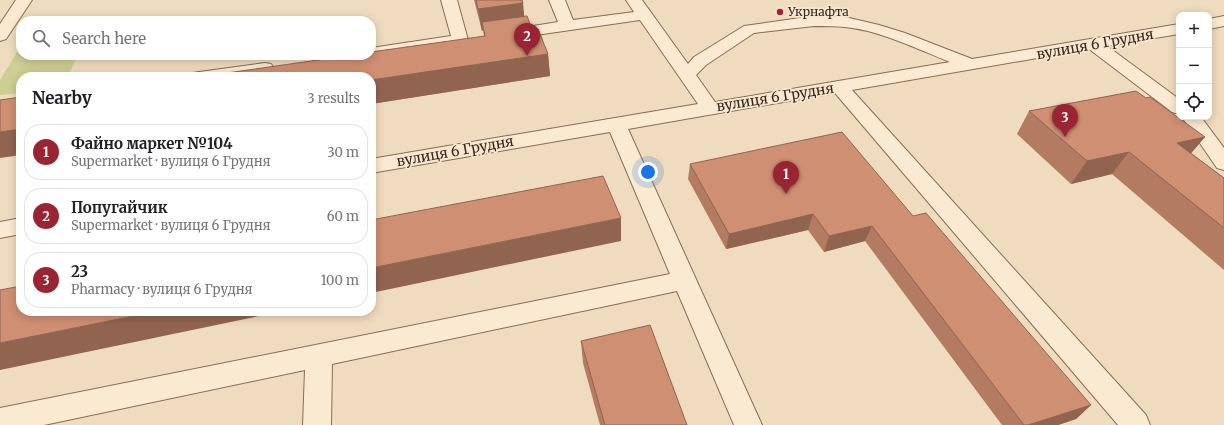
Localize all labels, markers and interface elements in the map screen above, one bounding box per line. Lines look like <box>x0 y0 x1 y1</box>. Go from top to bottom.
place label: Укрнафта <box>787 4 849 19</box>
marker: Укрнафта <box>775 7 785 17</box>
map controls <box>1176 12 1212 120</box>
button: + <box>1176 12 1212 48</box>
search box <box>16 16 376 60</box>
pin: 2 <box>514 23 540 56</box>
street label: вулиця 6 Грудня <box>1035 25 1155 63</box>
icon: search <box>30 27 52 49</box>
text: Search here <box>62 29 146 48</box>
button: − <box>1176 48 1212 84</box>
street label: вулиця 6 Грудня <box>715 79 835 115</box>
button: locate <box>1176 84 1212 120</box>
text: Nearby <box>32 87 92 109</box>
text: 3 results <box>307 90 360 107</box>
pin: 3 <box>1052 104 1078 137</box>
street label: вулиця 6 Грудня <box>395 132 515 170</box>
text: Файно маркет №104 <box>71 134 233 153</box>
text: 1 <box>43 144 49 161</box>
text: 30 m <box>327 144 359 161</box>
text: Supermarket · вулиця 6 Грудня <box>71 153 271 170</box>
pin: 1 <box>773 161 799 194</box>
your location <box>638 162 658 182</box>
text: Попугайчик <box>71 198 168 217</box>
text: 2 <box>42 208 50 225</box>
text: 60 m <box>327 208 359 225</box>
text: Supermarket · вулиця 6 Грудня <box>71 217 271 234</box>
text: 23 <box>71 262 88 281</box>
text: 3 <box>42 272 50 289</box>
text: 100 m <box>321 272 359 289</box>
text: Pharmacy · вулиця 6 Грудня <box>71 281 253 298</box>

